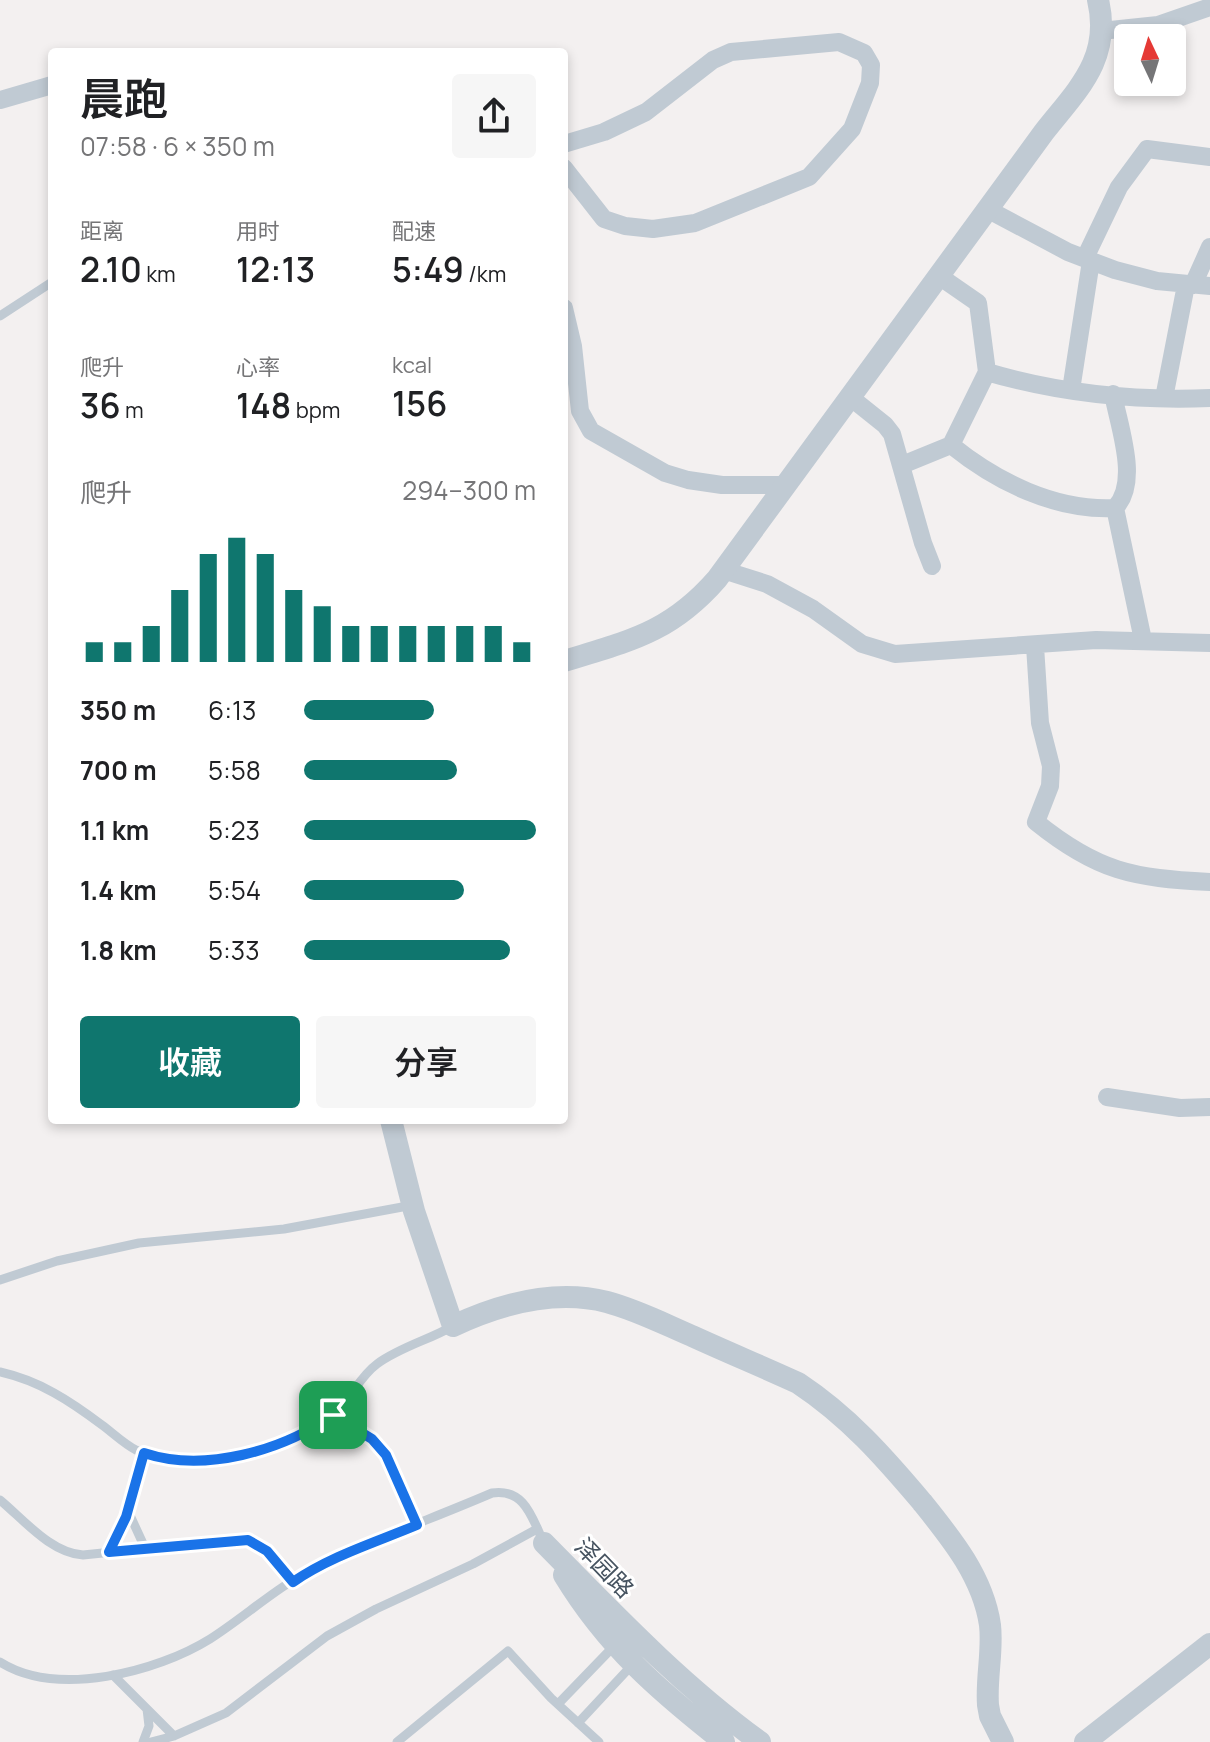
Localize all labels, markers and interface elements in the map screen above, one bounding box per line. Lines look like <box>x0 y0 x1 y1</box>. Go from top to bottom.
north arrow <box>1114 24 1186 96</box>
map controls <box>1114 24 1186 96</box>
text: 晨跑 <box>80 68 168 128</box>
button: share <box>452 74 536 158</box>
text: 07:58 · 6 × 350 m <box>80 128 275 164</box>
text: 距离 <box>80 216 124 246</box>
text: 用时 <box>236 216 280 246</box>
text: 配速 <box>392 216 436 246</box>
text: 2.10 <box>80 246 142 292</box>
text: 12:13 <box>236 246 315 292</box>
text: 5:49 <box>392 246 464 292</box>
text: km <box>142 259 176 289</box>
text: /km <box>464 259 506 289</box>
text: kcal <box>392 350 432 380</box>
text: 爬升 <box>80 352 124 382</box>
text: 心率 <box>236 352 280 382</box>
text: 156 <box>392 380 447 426</box>
text: 36 <box>80 382 121 428</box>
text: 148 <box>236 382 291 428</box>
text: m <box>121 395 144 425</box>
text: bpm <box>291 395 340 425</box>
text: 294–300 m <box>402 472 536 508</box>
text: 爬升 <box>80 474 132 510</box>
text: 350 m <box>80 692 156 728</box>
text: 6:13 <box>208 692 256 728</box>
text: 700 m <box>80 752 157 788</box>
text: 5:58 <box>208 752 261 788</box>
text: 1.1 km <box>80 812 149 848</box>
text: 5:23 <box>208 812 260 848</box>
text: 1.4 km <box>80 872 157 908</box>
text: 5:54 <box>208 872 261 908</box>
text: 1.8 km <box>80 932 157 968</box>
text: 5:33 <box>208 932 260 968</box>
button: 收藏 <box>80 1016 300 1108</box>
button: 分享 <box>316 1016 536 1108</box>
pin <box>299 1381 367 1449</box>
icon: arrive <box>311 1393 355 1437</box>
street label: 泽园路 <box>568 1530 642 1604</box>

